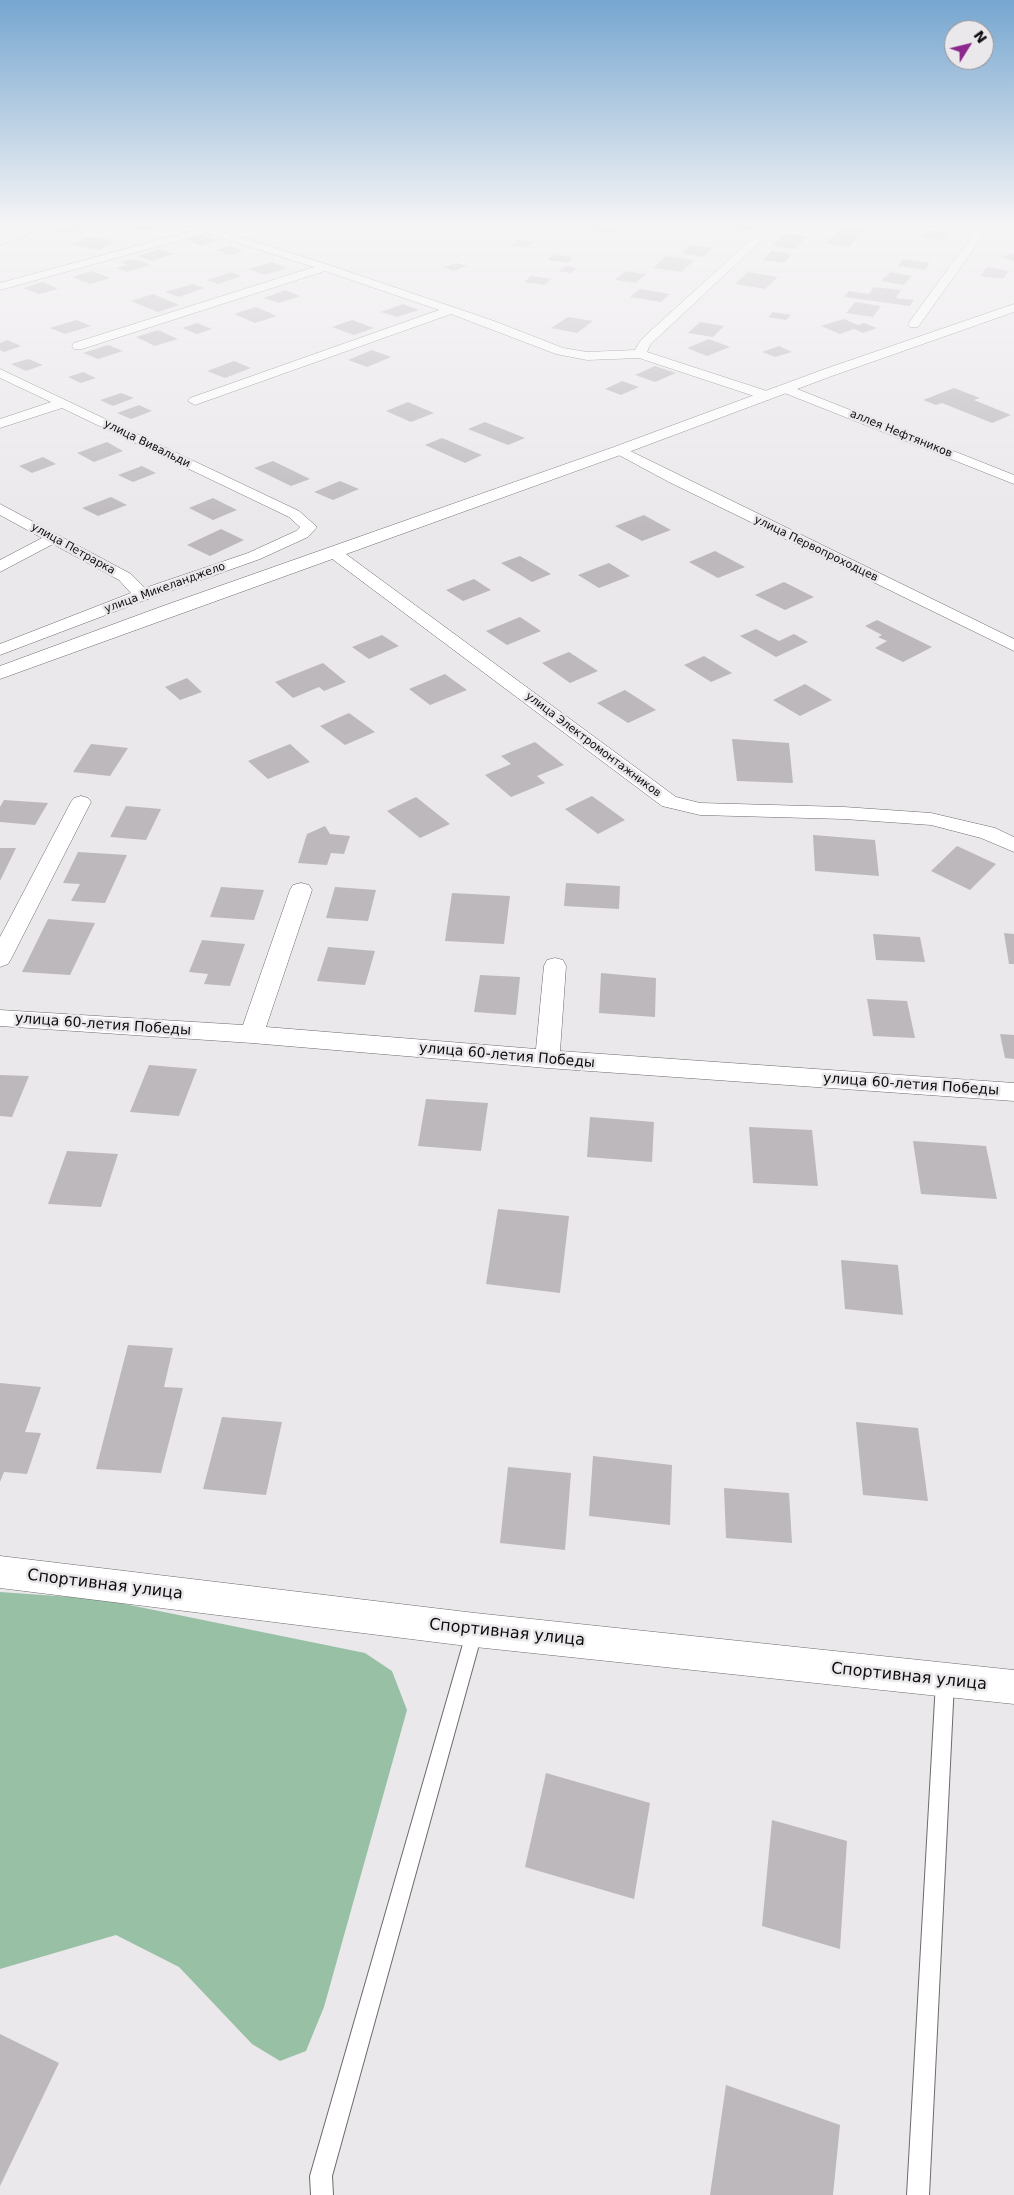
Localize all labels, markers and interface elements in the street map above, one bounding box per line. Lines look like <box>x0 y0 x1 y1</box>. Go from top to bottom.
north arrow <box>944 20 994 70</box>
text: N <box>970 27 990 46</box>
street label: аллея Нефтяников <box>848 407 954 461</box>
street label: улица Вивальди <box>102 417 192 471</box>
street label: улица Первопроходцев <box>752 513 880 585</box>
street label: улица Петрарка <box>29 520 117 578</box>
street label: улица Микеланджело <box>103 560 227 616</box>
street label: улица Электромонтажников <box>523 690 663 800</box>
street label: улица 60-летия Победы <box>14 1010 192 1040</box>
street label: улица 60-летия Победы <box>418 1040 596 1072</box>
street label: улица 60-летия Победы <box>822 1070 1000 1100</box>
street label: Спортивная улица <box>26 1566 184 1604</box>
street label: Спортивная улица <box>428 1615 586 1651</box>
street label: Спортивная улица <box>830 1659 988 1695</box>

